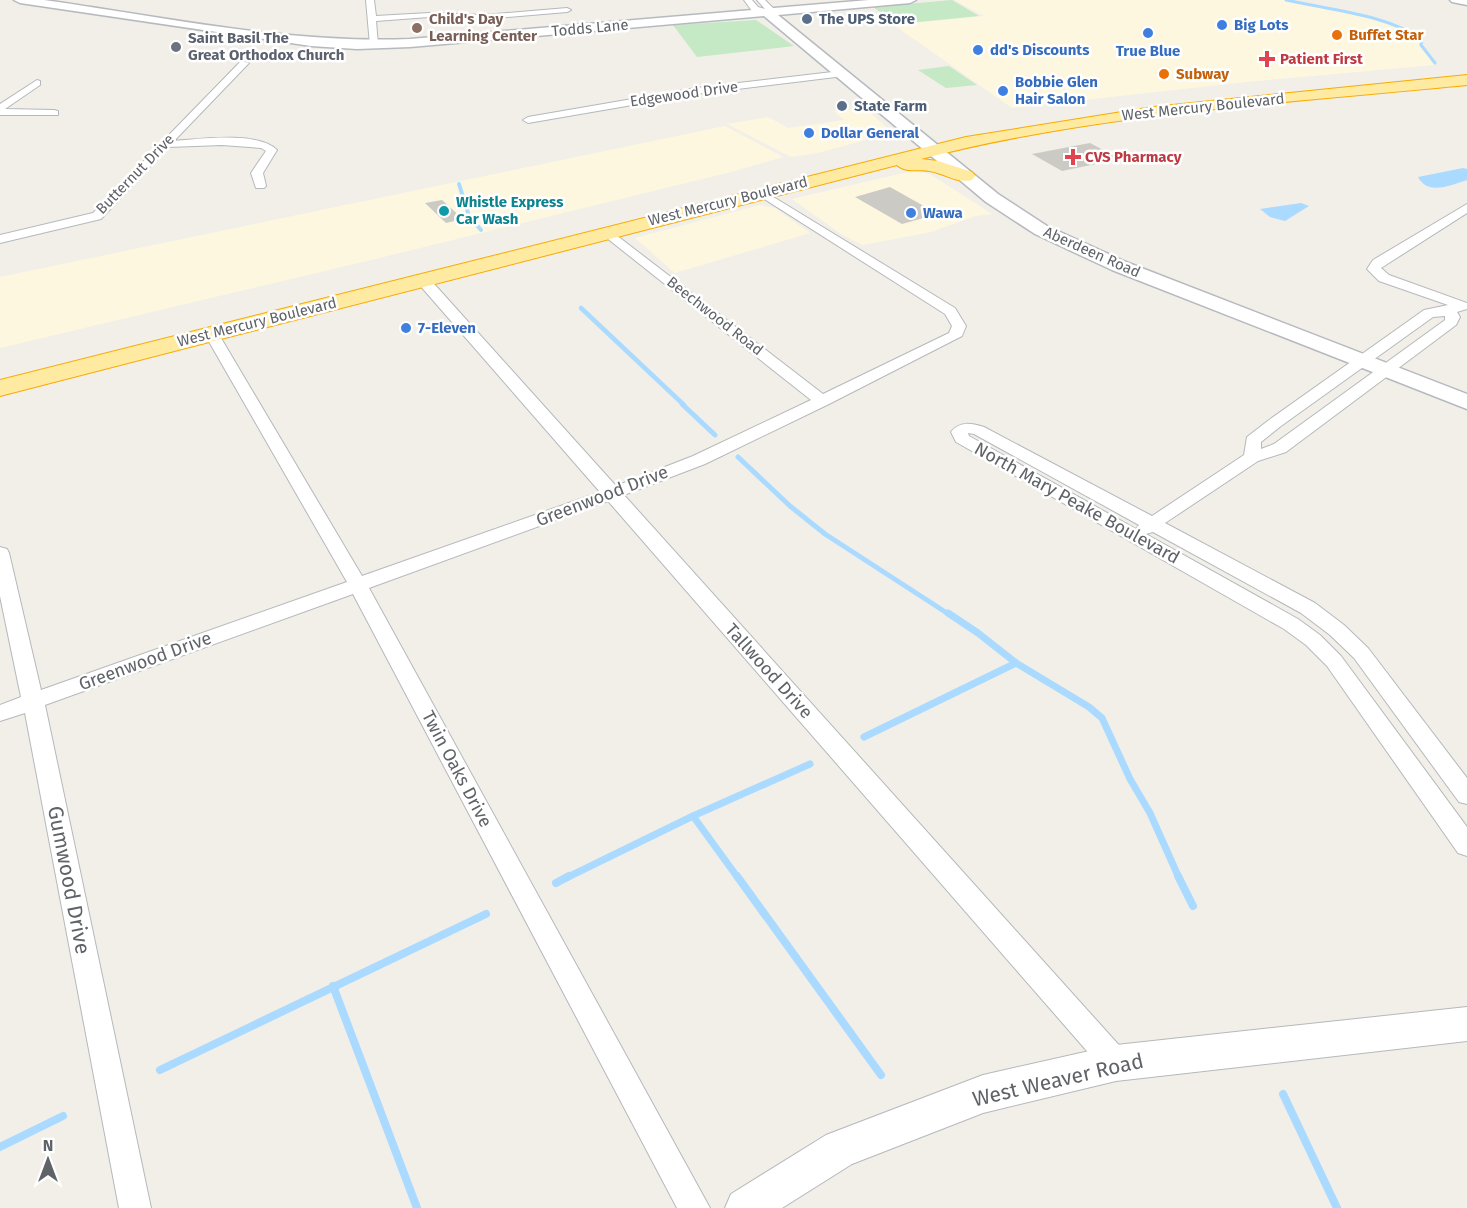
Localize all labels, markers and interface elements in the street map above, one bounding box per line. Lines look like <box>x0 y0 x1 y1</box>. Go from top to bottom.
place label: Child's Day Learning Center <box>429 10 538 45</box>
place label: The UPS Store <box>819 10 915 28</box>
marker: The UPS Store <box>800 12 814 26</box>
street label: Todds Lane <box>551 16 629 40</box>
place label: Big Lots <box>1234 16 1288 34</box>
marker: Big Lots <box>1215 18 1229 32</box>
marker: Child's Day Learning Center <box>410 21 424 35</box>
marker: True Blue <box>1141 26 1155 40</box>
place label: Buffet Star <box>1349 26 1424 44</box>
marker: Buffet Star <box>1330 28 1344 42</box>
place label: Saint Basil The Great Orthodox Church <box>188 29 344 64</box>
marker: Saint Basil The Great Orthodox Church <box>169 40 183 54</box>
place label: dd's Discounts <box>990 41 1089 59</box>
place label: True Blue <box>1116 42 1180 60</box>
marker: dd's Discounts <box>971 43 985 57</box>
marker: Patient First <box>1258 50 1276 68</box>
place label: Patient First <box>1280 50 1363 68</box>
place label: Subway <box>1176 65 1229 83</box>
marker: Subway <box>1157 67 1171 81</box>
place label: Bobbie Glen Hair Salon <box>1015 73 1098 108</box>
street label: Edgewood Drive <box>629 78 739 110</box>
marker: Bobbie Glen Hair Salon <box>996 84 1010 98</box>
street label: West Mercury Boulevard <box>1121 90 1285 124</box>
place label: State Farm <box>854 97 927 115</box>
marker: State Farm <box>835 99 849 113</box>
place label: Dollar General <box>821 124 920 142</box>
marker: Dollar General <box>802 126 816 140</box>
street label: Butternut Drive <box>92 130 178 218</box>
place label: CVS Pharmacy <box>1085 148 1182 166</box>
marker: CVS Pharmacy <box>1066 150 1080 164</box>
street label: West Mercury Boulevard <box>646 172 810 230</box>
place label: Whistle Express Car Wash <box>456 193 563 228</box>
marker: Whistle Express Car Wash <box>437 204 451 218</box>
place label: Wawa <box>923 204 963 222</box>
marker: Wawa <box>904 206 918 220</box>
street label: Aberdeen Road <box>1041 223 1143 281</box>
street label: Beechwood Road <box>663 273 767 359</box>
street label: West Mercury Boulevard <box>175 293 339 351</box>
place label: 7-Eleven <box>418 319 476 337</box>
marker: 7-Eleven <box>399 321 413 335</box>
street label: North Mary Peake Boulevard <box>971 437 1183 569</box>
street label: Greenwood Drive <box>533 461 671 531</box>
street label: Tallwood Drive <box>721 619 817 723</box>
street label: Greenwood Drive <box>76 627 214 695</box>
street label: Twin Oaks Drive <box>417 707 497 831</box>
street label: Gumwood Drive <box>42 804 96 956</box>
street label: West Weaver Road <box>970 1048 1146 1112</box>
north arrow <box>18 1130 78 1190</box>
text: N <box>43 1136 53 1155</box>

